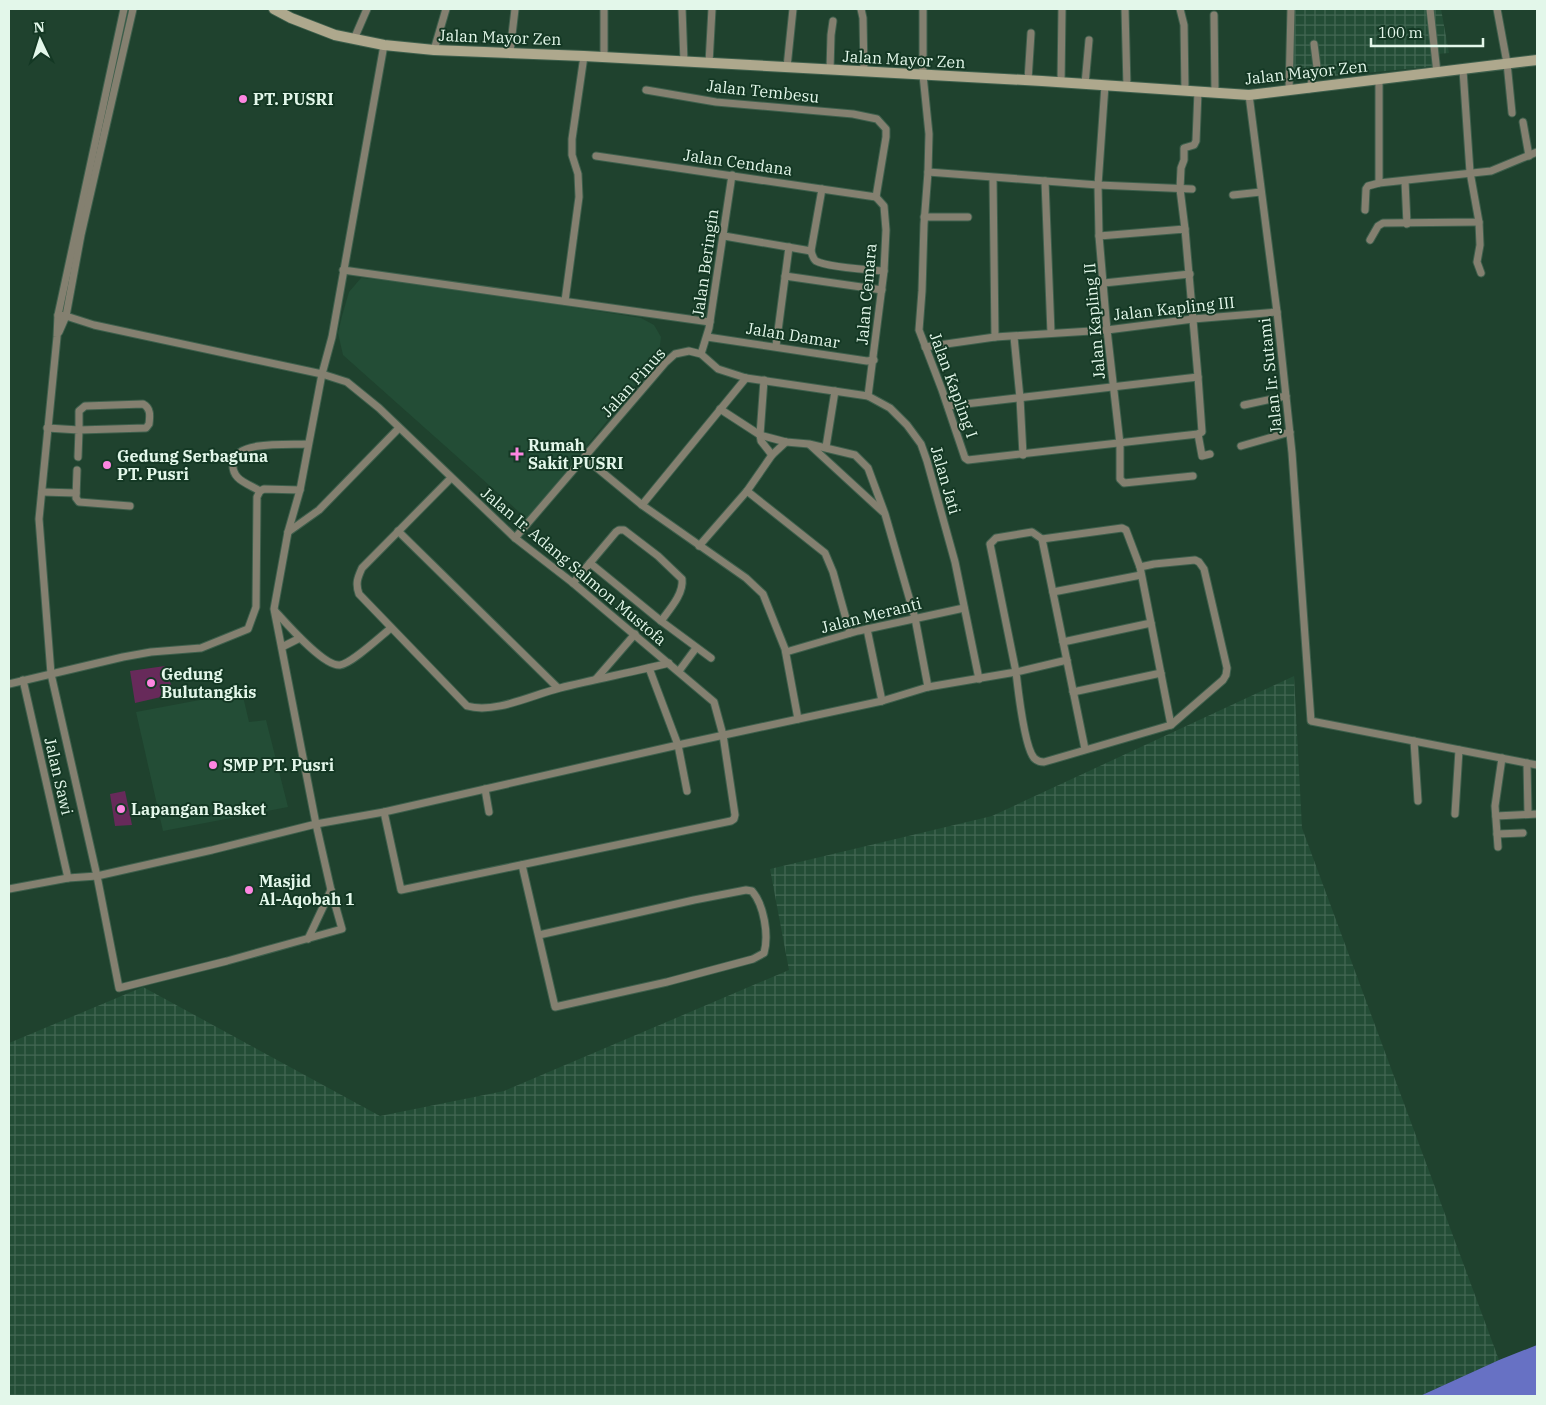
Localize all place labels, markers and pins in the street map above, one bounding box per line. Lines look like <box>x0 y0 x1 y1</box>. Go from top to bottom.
place label: PT. PUSRI <box>253 89 334 109</box>
marker: PT. PUSRI <box>237 93 249 105</box>
place label: Rumah Sakit PUSRI <box>528 435 623 473</box>
place label: Gedung Serbaguna PT. Pusri <box>117 446 268 484</box>
marker: Rumah Sakit PUSRI <box>510 447 524 461</box>
marker: Gedung Serbaguna PT. Pusri <box>101 459 113 471</box>
place label: Gedung Bulutangkis <box>161 664 256 702</box>
marker: Gedung Bulutangkis <box>145 677 157 689</box>
place label: SMP PT. Pusri <box>223 755 334 775</box>
marker: SMP PT. Pusri <box>207 759 219 771</box>
place label: Lapangan Basket <box>131 799 266 819</box>
marker: Lapangan Basket <box>115 803 127 815</box>
place label: Masjid Al-Aqobah 1 <box>259 871 355 909</box>
marker: Masjid Al-Aqobah 1 <box>243 884 255 896</box>

